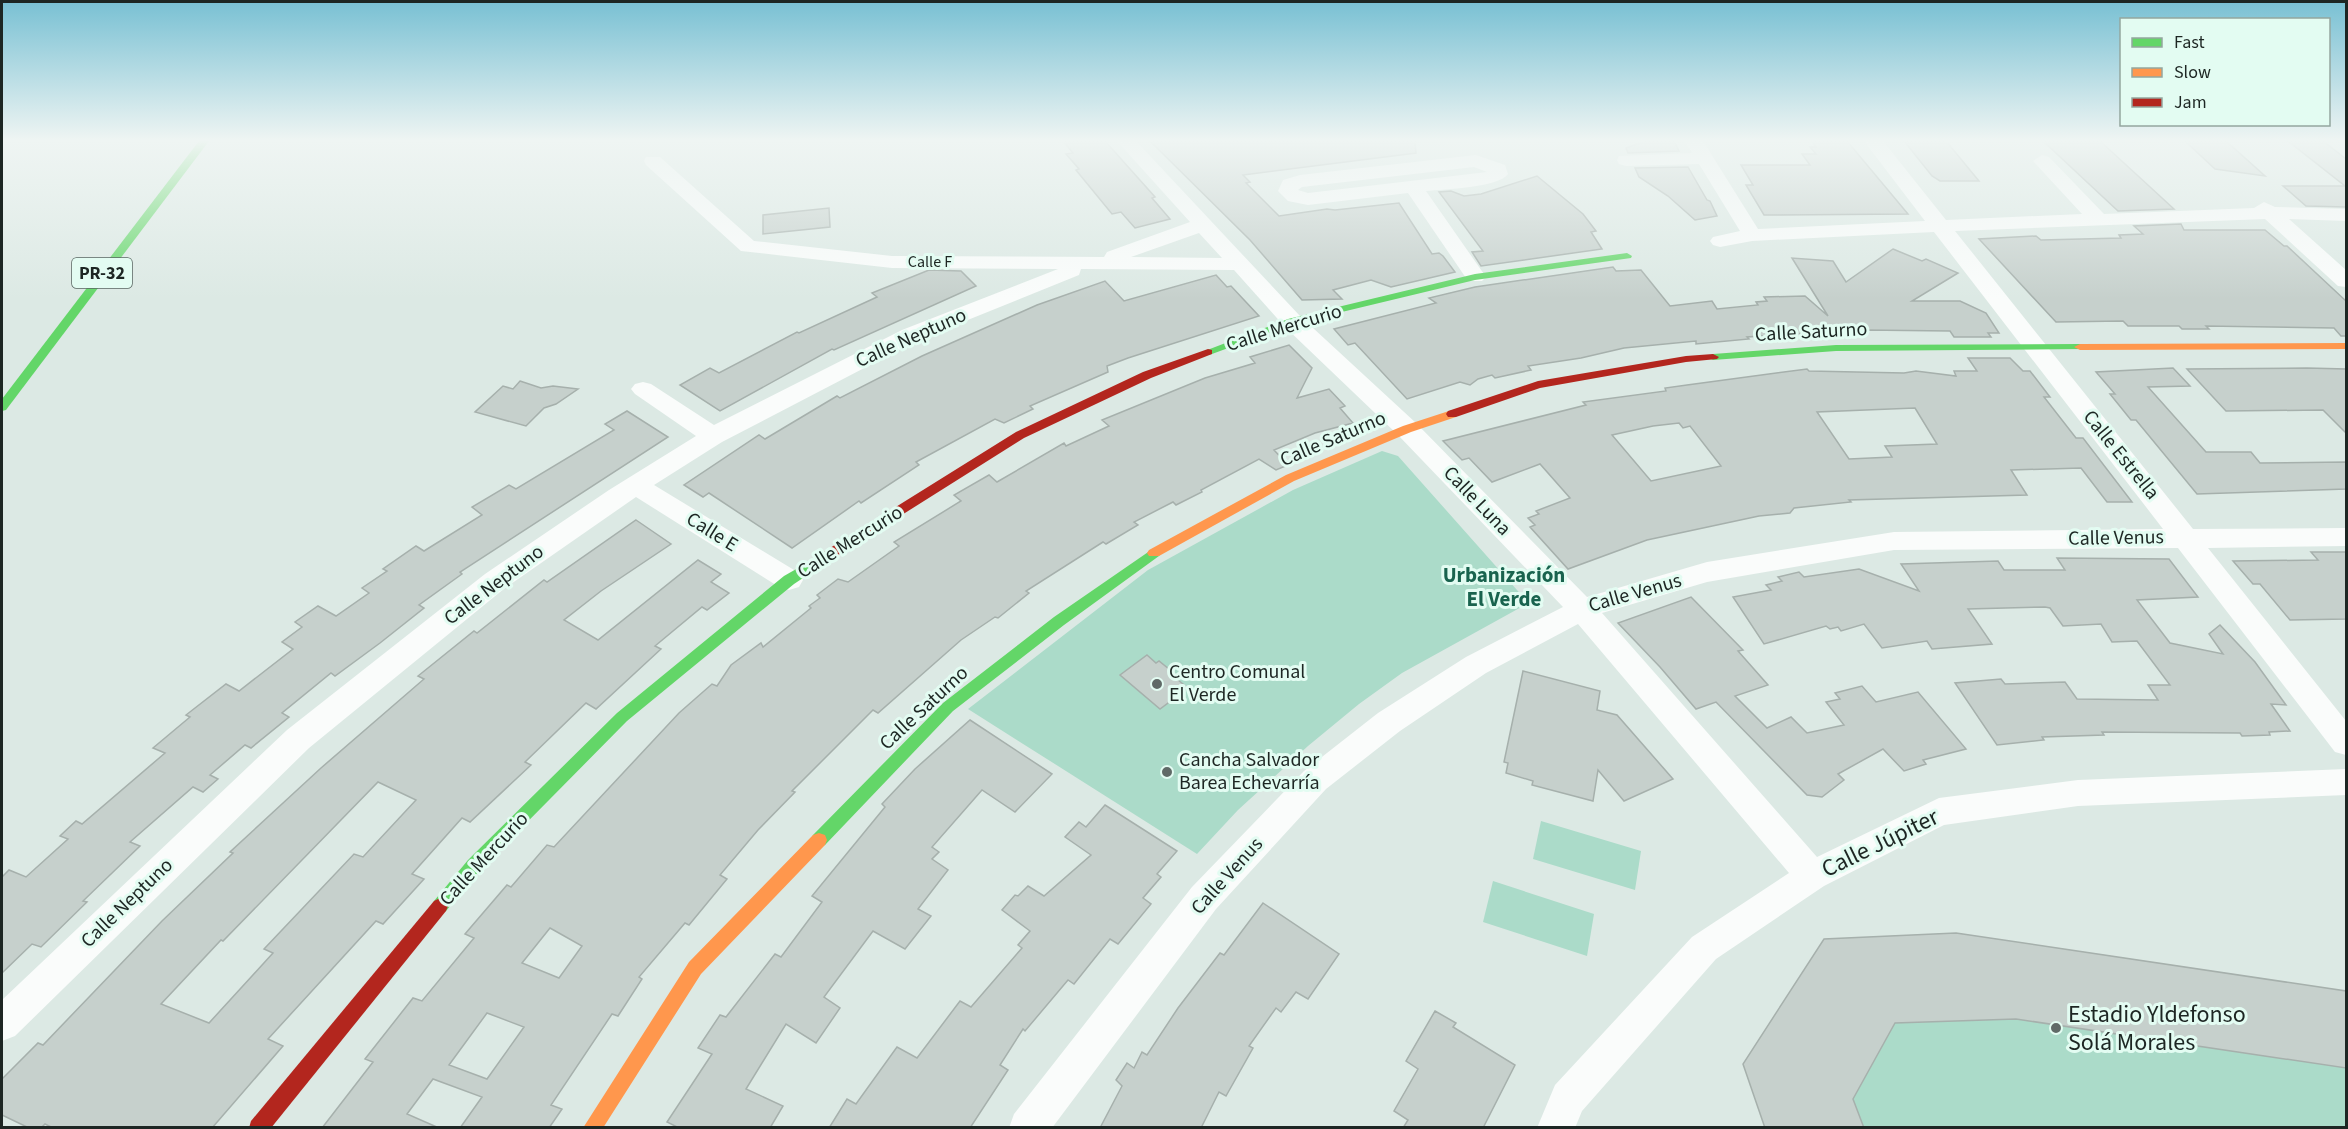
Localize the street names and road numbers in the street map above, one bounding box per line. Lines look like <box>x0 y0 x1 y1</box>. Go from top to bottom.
street label: Calle F <box>908 251 952 273</box>
road number: PR-32 <box>72 258 132 288</box>
street label: Calle Mercurio <box>1223 297 1345 359</box>
street label: Calle Neptuno <box>851 301 971 375</box>
street label: Calle Saturno <box>1754 315 1868 349</box>
street label: Calle Saturno <box>1276 404 1390 474</box>
street label: Calle Estrella <box>2076 404 2166 506</box>
street label: Calle Luna <box>1437 460 1517 542</box>
street label: Calle Mercurio <box>792 498 908 586</box>
street label: Calle E <box>681 505 743 559</box>
street label: Calle Venus <box>2068 523 2164 553</box>
street label: Calle Neptuno <box>438 538 550 632</box>
street label: Calle Venus <box>1585 566 1685 620</box>
street label: Calle Saturno <box>873 659 975 757</box>
street label: Calle Júpiter <box>1815 799 1945 886</box>
street label: Calle Mercurio <box>433 806 535 912</box>
street label: Calle Venus <box>1185 831 1269 921</box>
street label: Calle Neptuno <box>75 852 179 954</box>

